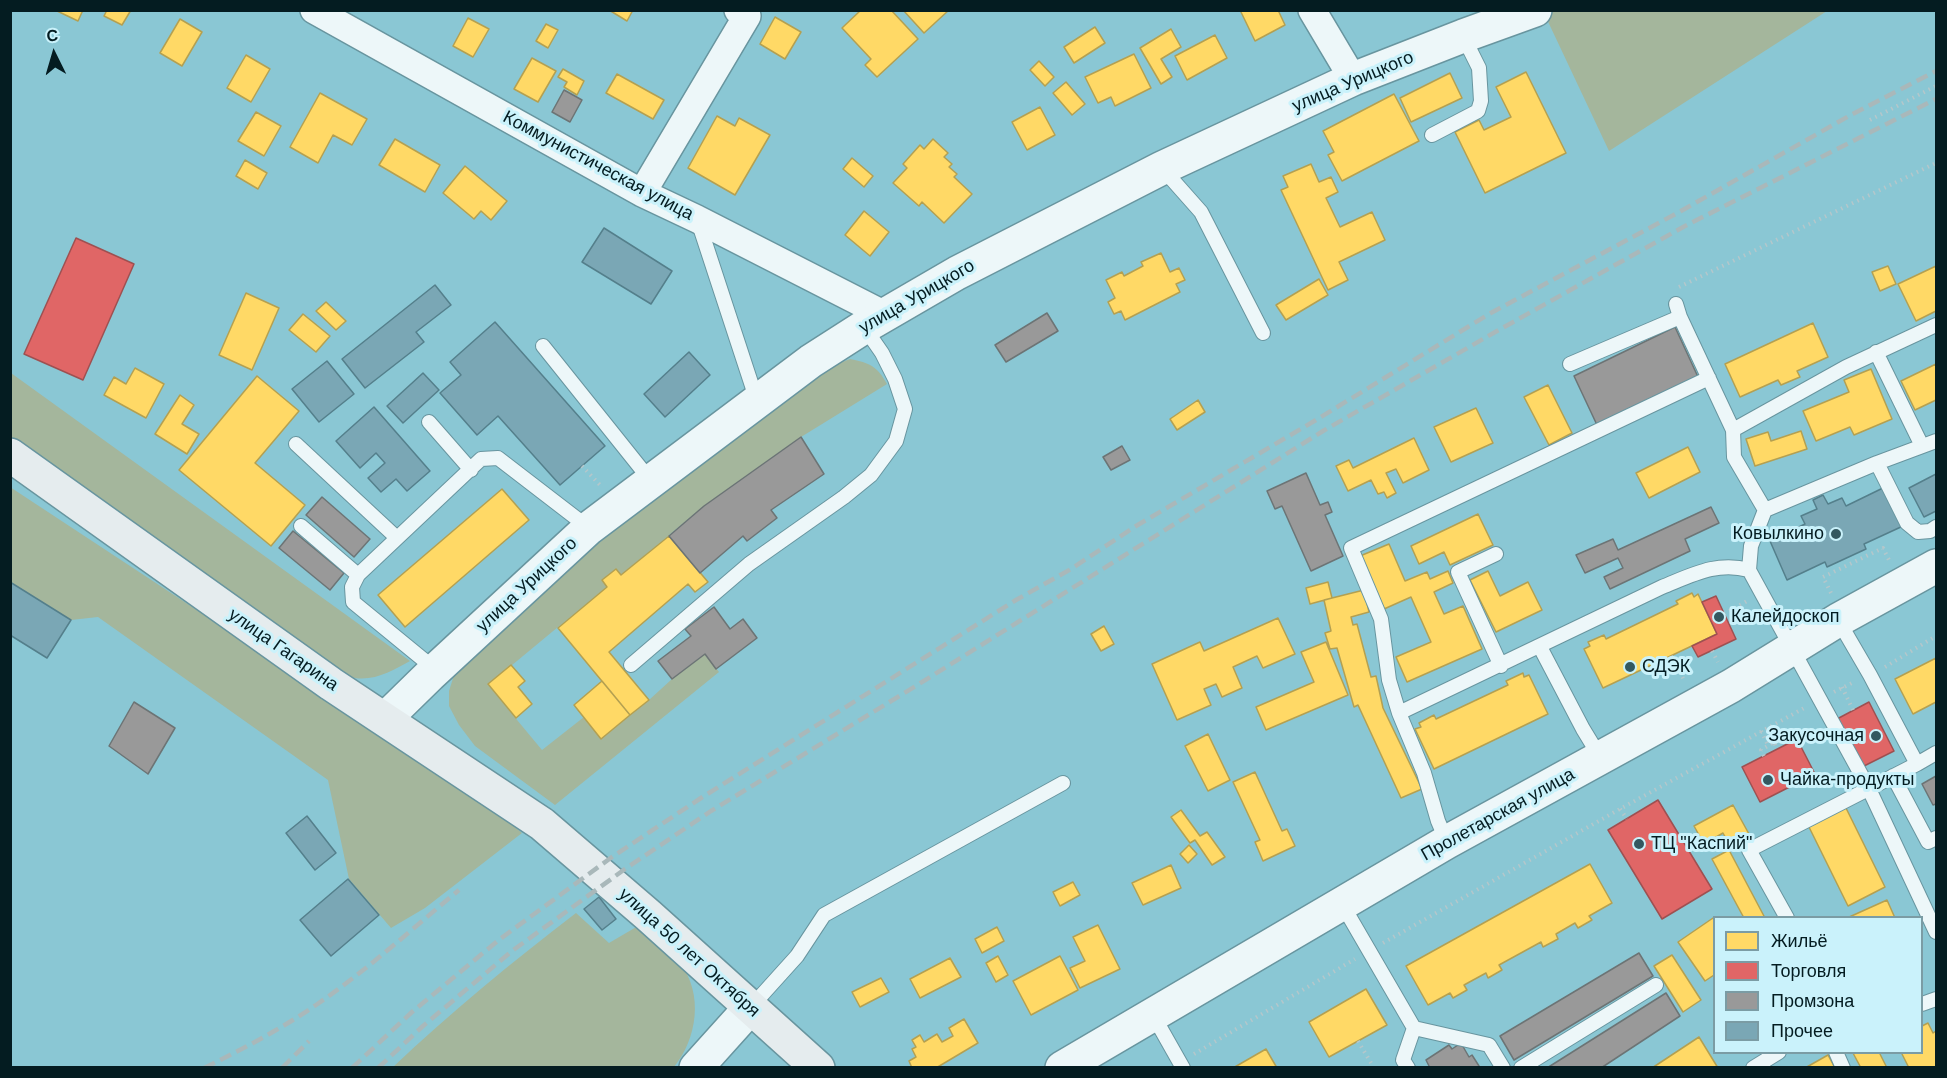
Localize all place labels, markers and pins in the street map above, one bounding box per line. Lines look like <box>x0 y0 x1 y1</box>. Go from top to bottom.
place label: Ковылкино <box>1733 523 1824 545</box>
marker: Ковылкино <box>1829 527 1843 541</box>
place label: Калейдоскоп <box>1731 606 1839 628</box>
marker: Калейдоскоп <box>1712 610 1726 624</box>
place label: СДЭК <box>1642 656 1690 678</box>
marker: СДЭК <box>1623 660 1637 674</box>
place label: Закусочная <box>1768 725 1864 747</box>
marker: Закусочная <box>1869 729 1883 743</box>
place label: Чайка-продукты <box>1780 769 1914 791</box>
marker: Чайка-продукты <box>1761 773 1775 787</box>
place label: ТЦ "Каспий" <box>1651 833 1752 855</box>
marker: ТЦ "Каспий" <box>1632 837 1646 851</box>

